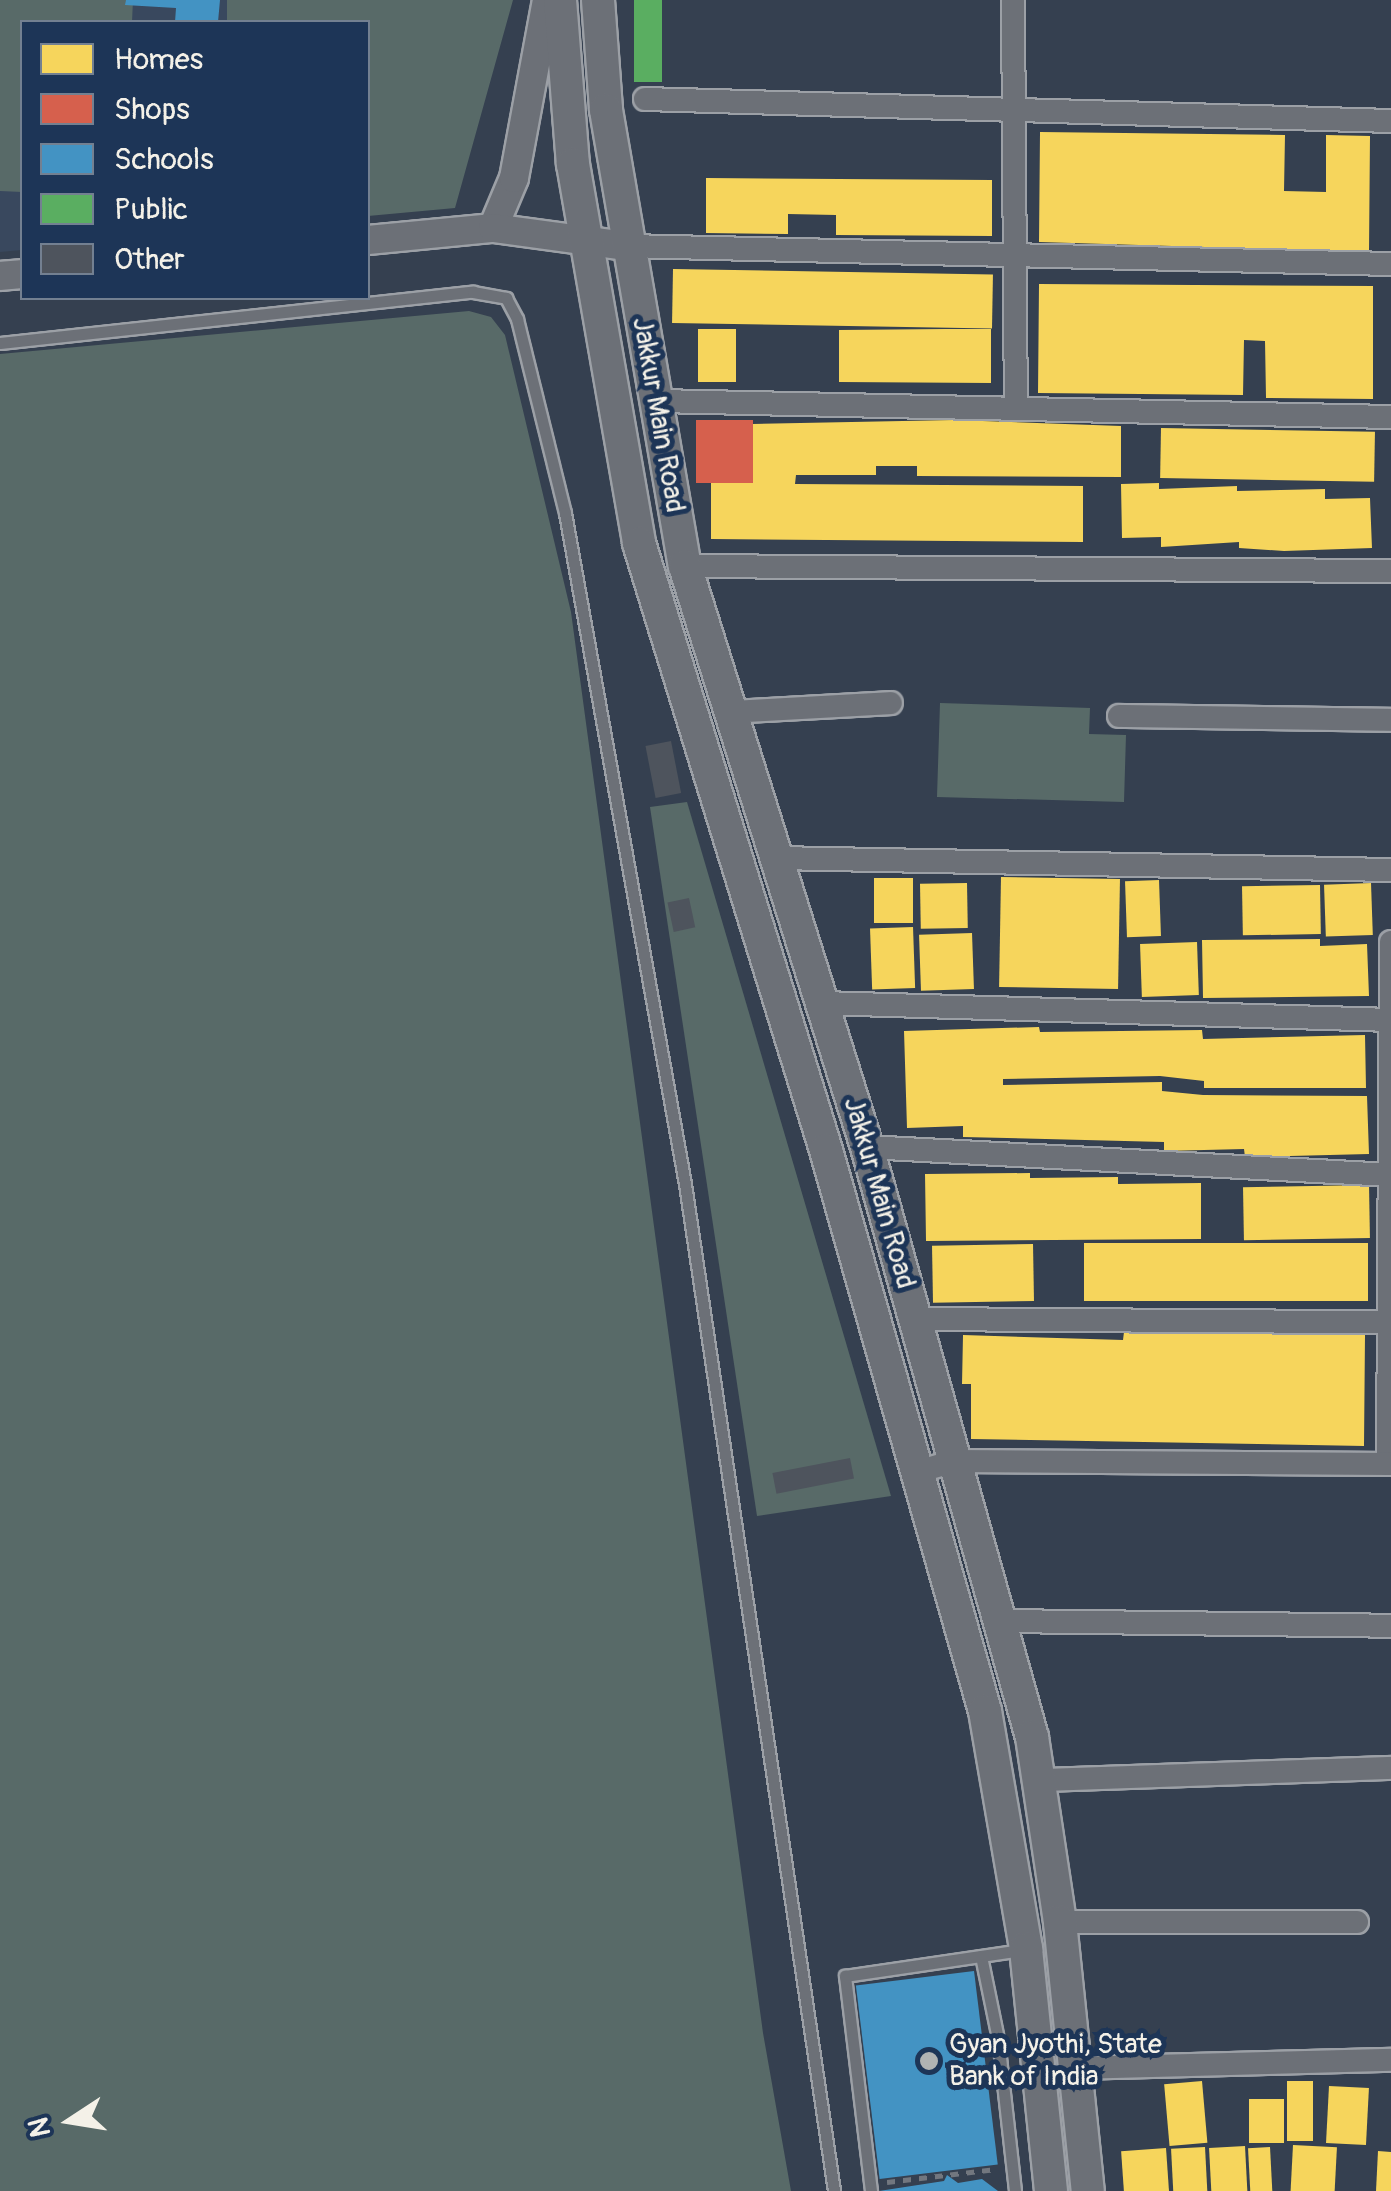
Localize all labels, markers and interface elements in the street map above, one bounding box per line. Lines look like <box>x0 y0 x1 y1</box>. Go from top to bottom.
legend <box>20 20 370 300</box>
text: Homes <box>114 41 203 78</box>
text: Shops <box>114 91 190 128</box>
text: Schools <box>114 141 214 178</box>
text: Public <box>114 191 188 228</box>
text: Other <box>114 241 185 278</box>
street label: Jakkur Main Road <box>624 315 692 515</box>
street label: Jakkur Main Road <box>836 1093 922 1293</box>
place label: Gyan Jyothi, State Bank of India <box>949 2028 1162 2094</box>
marker: Gyan Jyothi, State Bank of India <box>918 2050 940 2072</box>
north arrow <box>20 2071 120 2171</box>
text: N <box>21 2114 59 2140</box>

